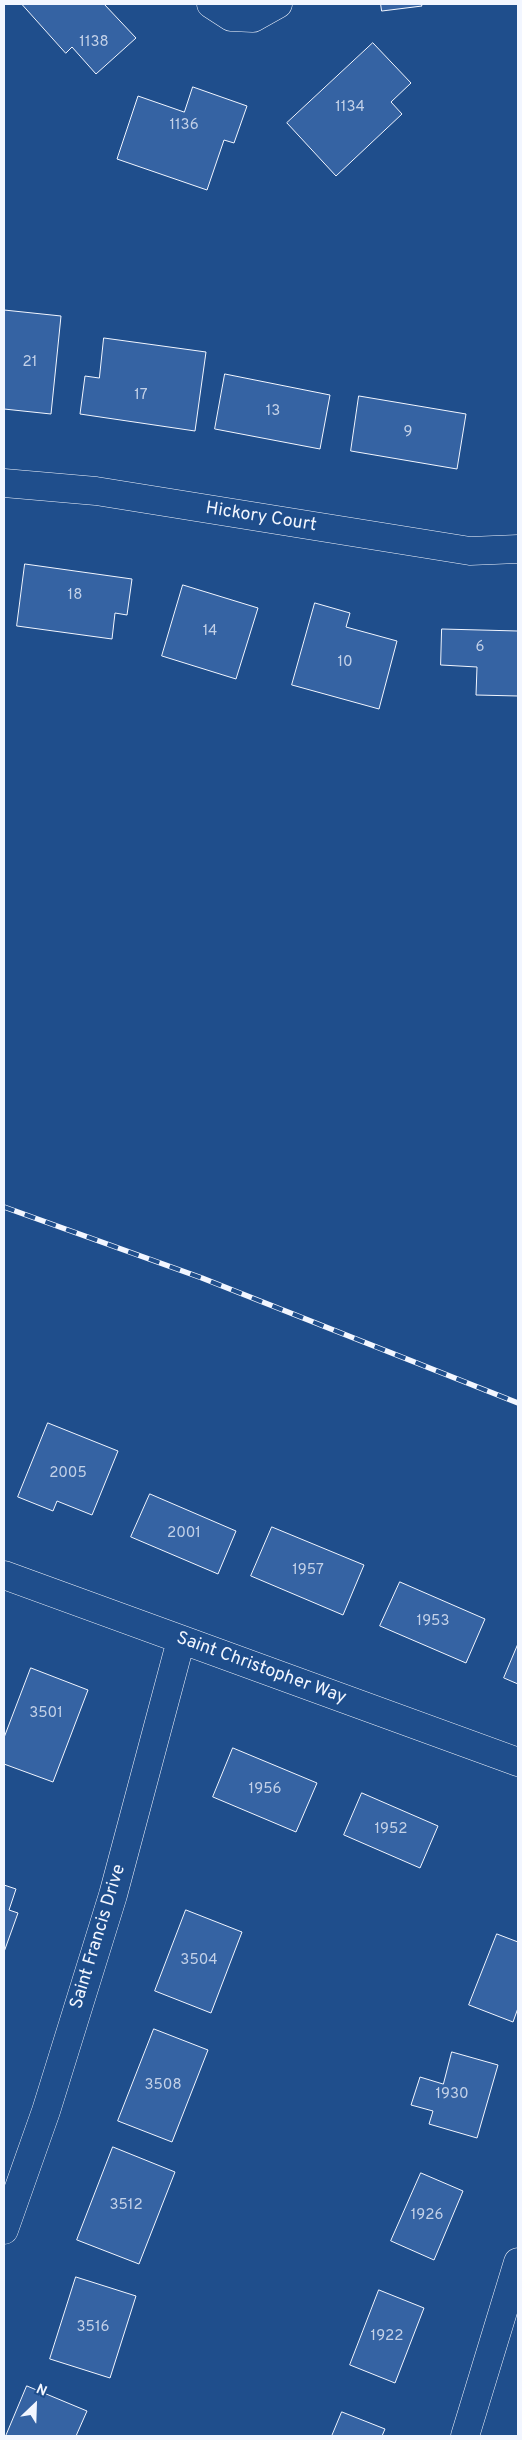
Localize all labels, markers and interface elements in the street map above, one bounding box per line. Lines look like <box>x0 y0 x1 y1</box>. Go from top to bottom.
house number: 1138 <box>79 34 109 52</box>
house number: 1134 <box>335 99 365 117</box>
house number: 1136 <box>169 117 199 135</box>
house number: 21 <box>23 354 37 372</box>
house number: 17 <box>134 387 148 405</box>
house number: 13 <box>266 403 280 421</box>
house number: 9 <box>404 424 412 442</box>
street label: Hickory Court <box>204 499 318 537</box>
house number: 18 <box>68 587 82 605</box>
house number: 14 <box>203 623 217 641</box>
house number: 6 <box>476 639 484 657</box>
house number: 10 <box>337 654 353 672</box>
house number: 2005 <box>49 1465 87 1483</box>
house number: 2001 <box>167 1525 201 1543</box>
house number: 1957 <box>292 1562 324 1580</box>
house number: 1953 <box>417 1613 449 1631</box>
street label: Saint Christopher Way <box>173 1628 349 1710</box>
house number: 3501 <box>29 1705 63 1723</box>
house number: 1956 <box>249 1781 281 1799</box>
house number: 1952 <box>375 1821 407 1839</box>
street label: Saint Francis Drive <box>67 1862 131 2012</box>
house number: 3504 <box>180 1952 218 1970</box>
house number: 3508 <box>144 2077 182 2095</box>
house number: 1930 <box>435 2086 469 2104</box>
house number: 3512 <box>109 2197 143 2215</box>
house number: 1926 <box>411 2207 443 2225</box>
house number: 3516 <box>77 2319 109 2337</box>
house number: 1922 <box>371 2328 403 2346</box>
north arrow <box>10 2380 60 2430</box>
text: N <box>33 2381 49 2401</box>

